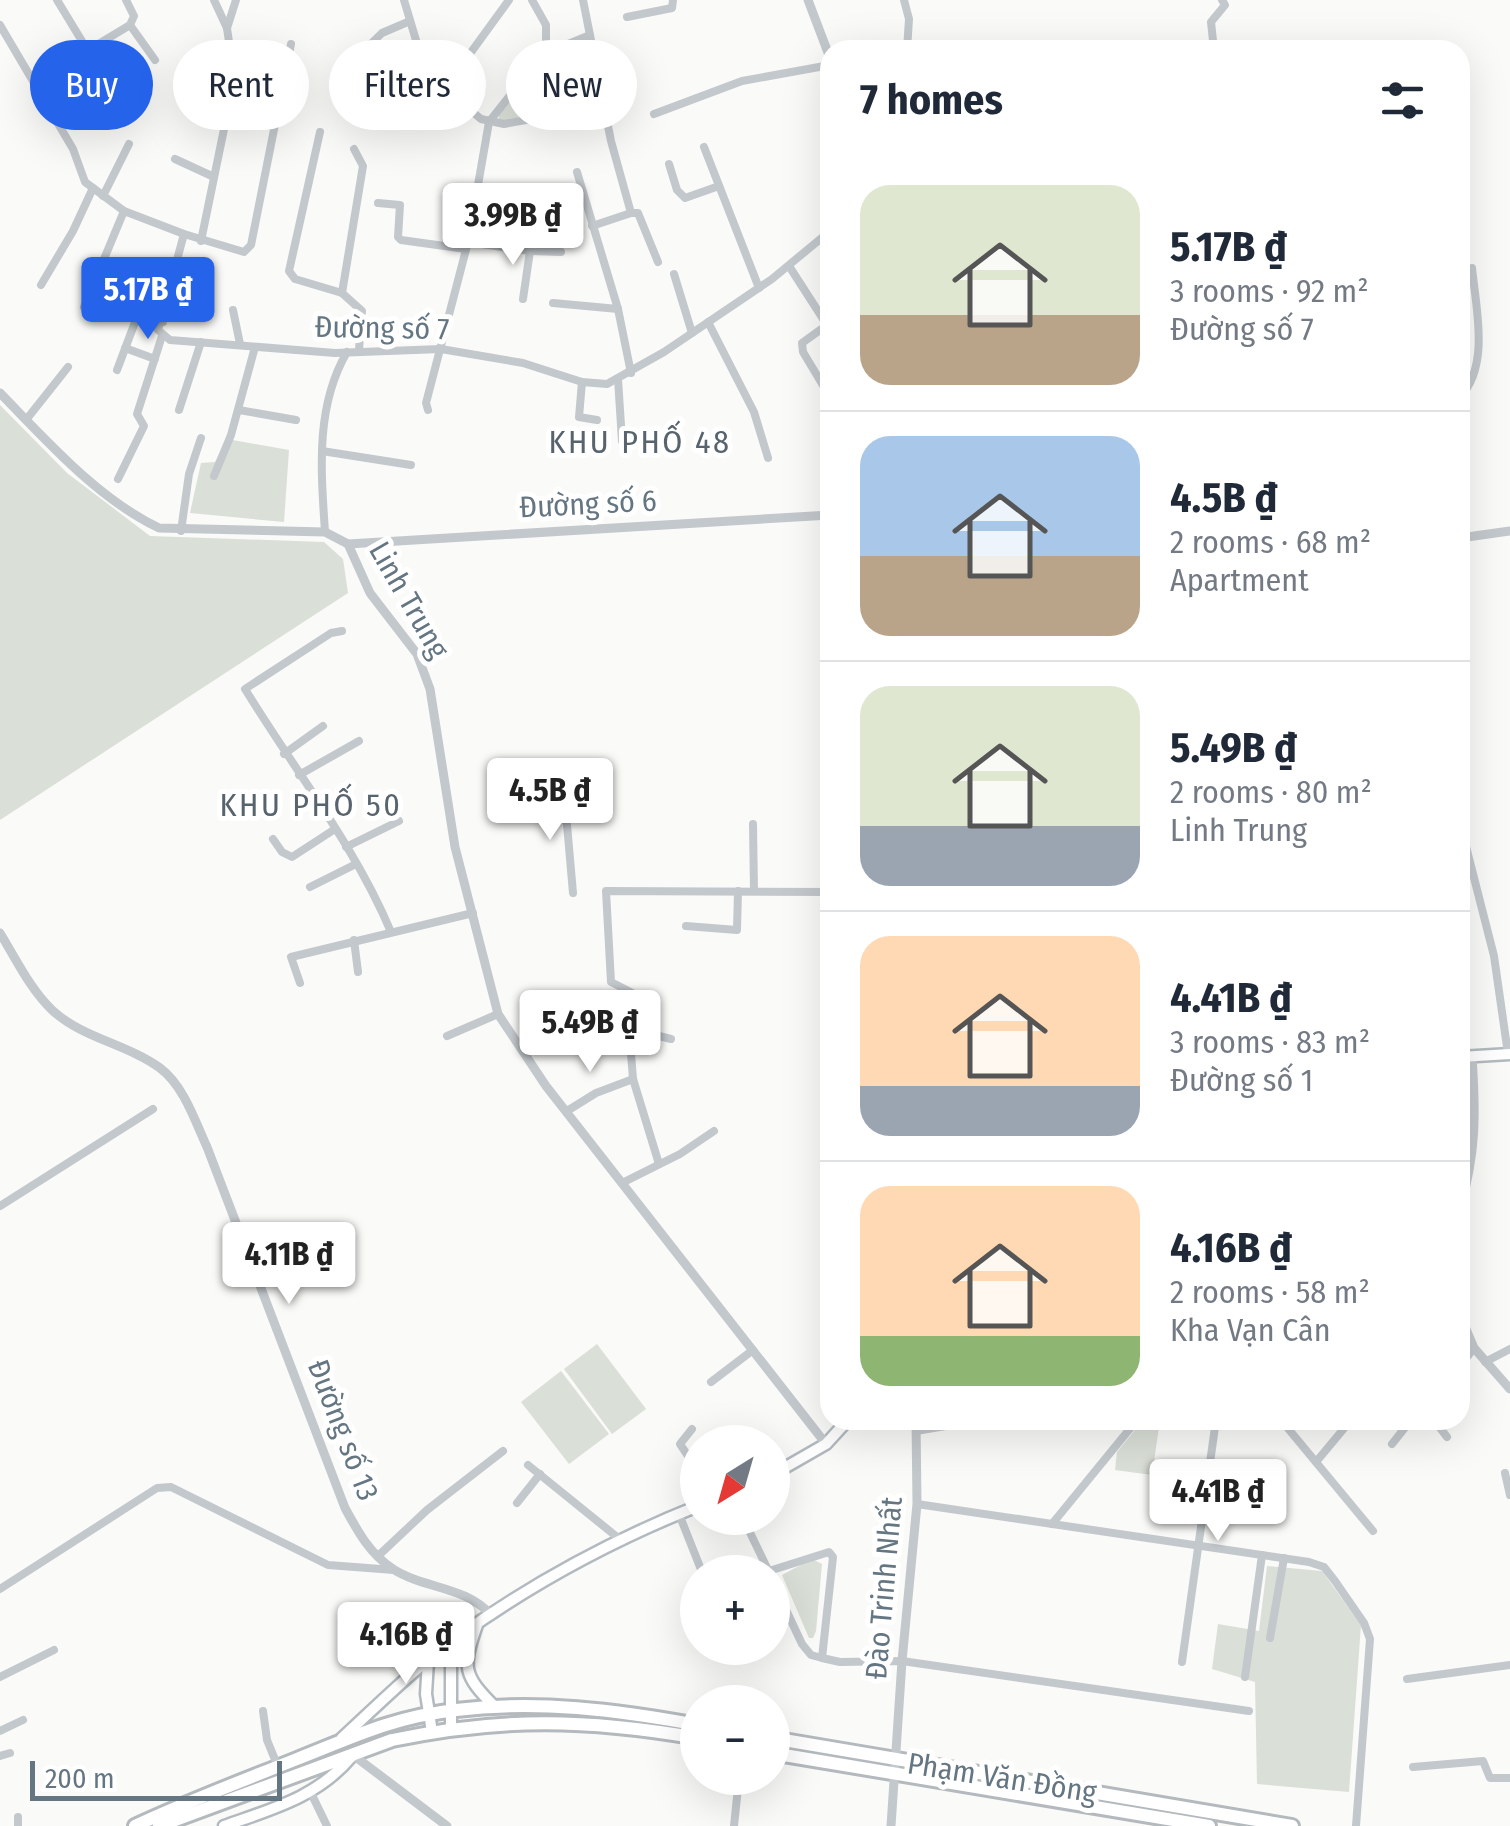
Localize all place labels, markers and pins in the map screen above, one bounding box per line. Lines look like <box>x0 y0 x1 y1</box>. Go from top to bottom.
pin: 3.99B ₫ <box>421 183 605 268</box>
pin: 5.17B ₫ <box>56 257 240 342</box>
pin: 4.5B ₫ <box>469 758 631 843</box>
pin: 5.49B ₫ <box>498 990 682 1075</box>
pin: 4.11B ₫ <box>197 1222 381 1307</box>
pin: 4.41B ₫ <box>1126 1459 1310 1544</box>
pin: 4.16B ₫ <box>314 1602 498 1687</box>

